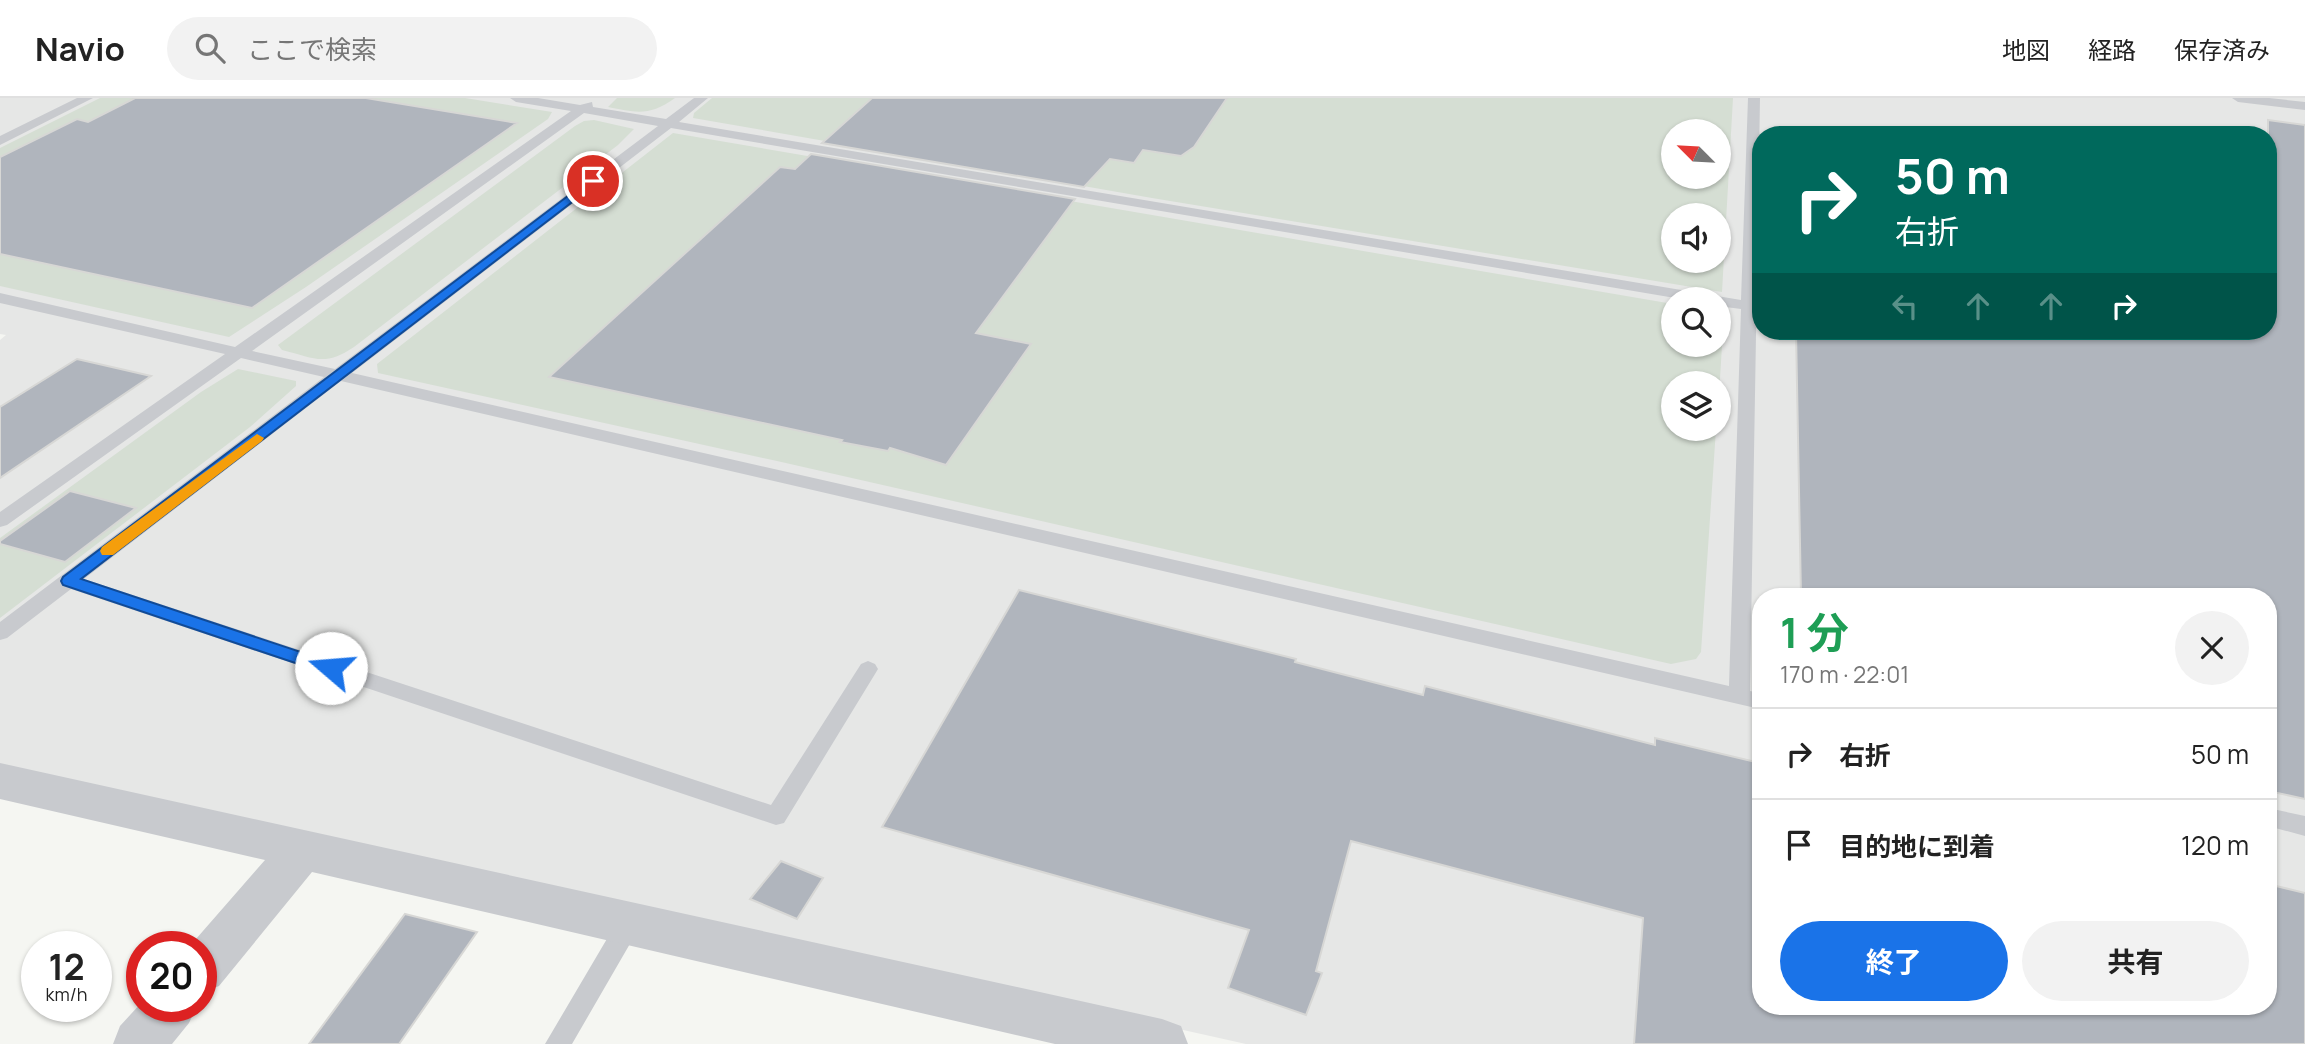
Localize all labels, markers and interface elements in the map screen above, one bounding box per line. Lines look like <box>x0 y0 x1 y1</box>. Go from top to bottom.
search box <box>167 17 657 80</box>
text: Navio <box>35 26 125 71</box>
icon: search <box>191 29 229 67</box>
text: ここで検索 <box>247 31 377 67</box>
text: 地図 <box>2002 33 2050 66</box>
text: 経路 <box>2088 33 2136 66</box>
text: 保存済み <box>2174 33 2270 66</box>
north arrow <box>1661 119 1731 189</box>
map controls <box>1661 119 1731 441</box>
text: 50 m <box>1895 142 2010 209</box>
pin <box>563 151 623 211</box>
icon: right <box>1780 154 1871 245</box>
icon: arrive <box>574 162 612 200</box>
button: sound <box>1661 203 1731 273</box>
text: 右折 <box>1895 209 1959 253</box>
button: search <box>1661 287 1731 357</box>
icon: left <box>1886 287 1924 325</box>
icon: ahead <box>1959 287 1997 325</box>
icon: ahead <box>2032 287 2070 325</box>
icon: right <box>2105 287 2143 325</box>
button: layers <box>1661 371 1731 441</box>
text: 1 分 <box>1780 603 1849 661</box>
button: close <box>2175 611 2249 685</box>
position arrow <box>294 631 368 705</box>
text: 170 m · 22:01 <box>1780 658 1909 690</box>
icon: right <box>1780 735 1818 773</box>
text: 50 m <box>2191 736 2249 772</box>
text: 右折 <box>1839 737 1891 773</box>
icon: arrive <box>1780 826 1818 864</box>
text: 120 m <box>2181 827 2249 863</box>
text: 目的地に到着 <box>1839 828 1995 864</box>
button: 終了 <box>1780 921 2008 1001</box>
button: 共有 <box>2022 921 2249 1001</box>
speed limit sign: 20 <box>126 931 217 1022</box>
text: 12 <box>48 943 85 991</box>
text: km/h <box>46 982 87 1006</box>

